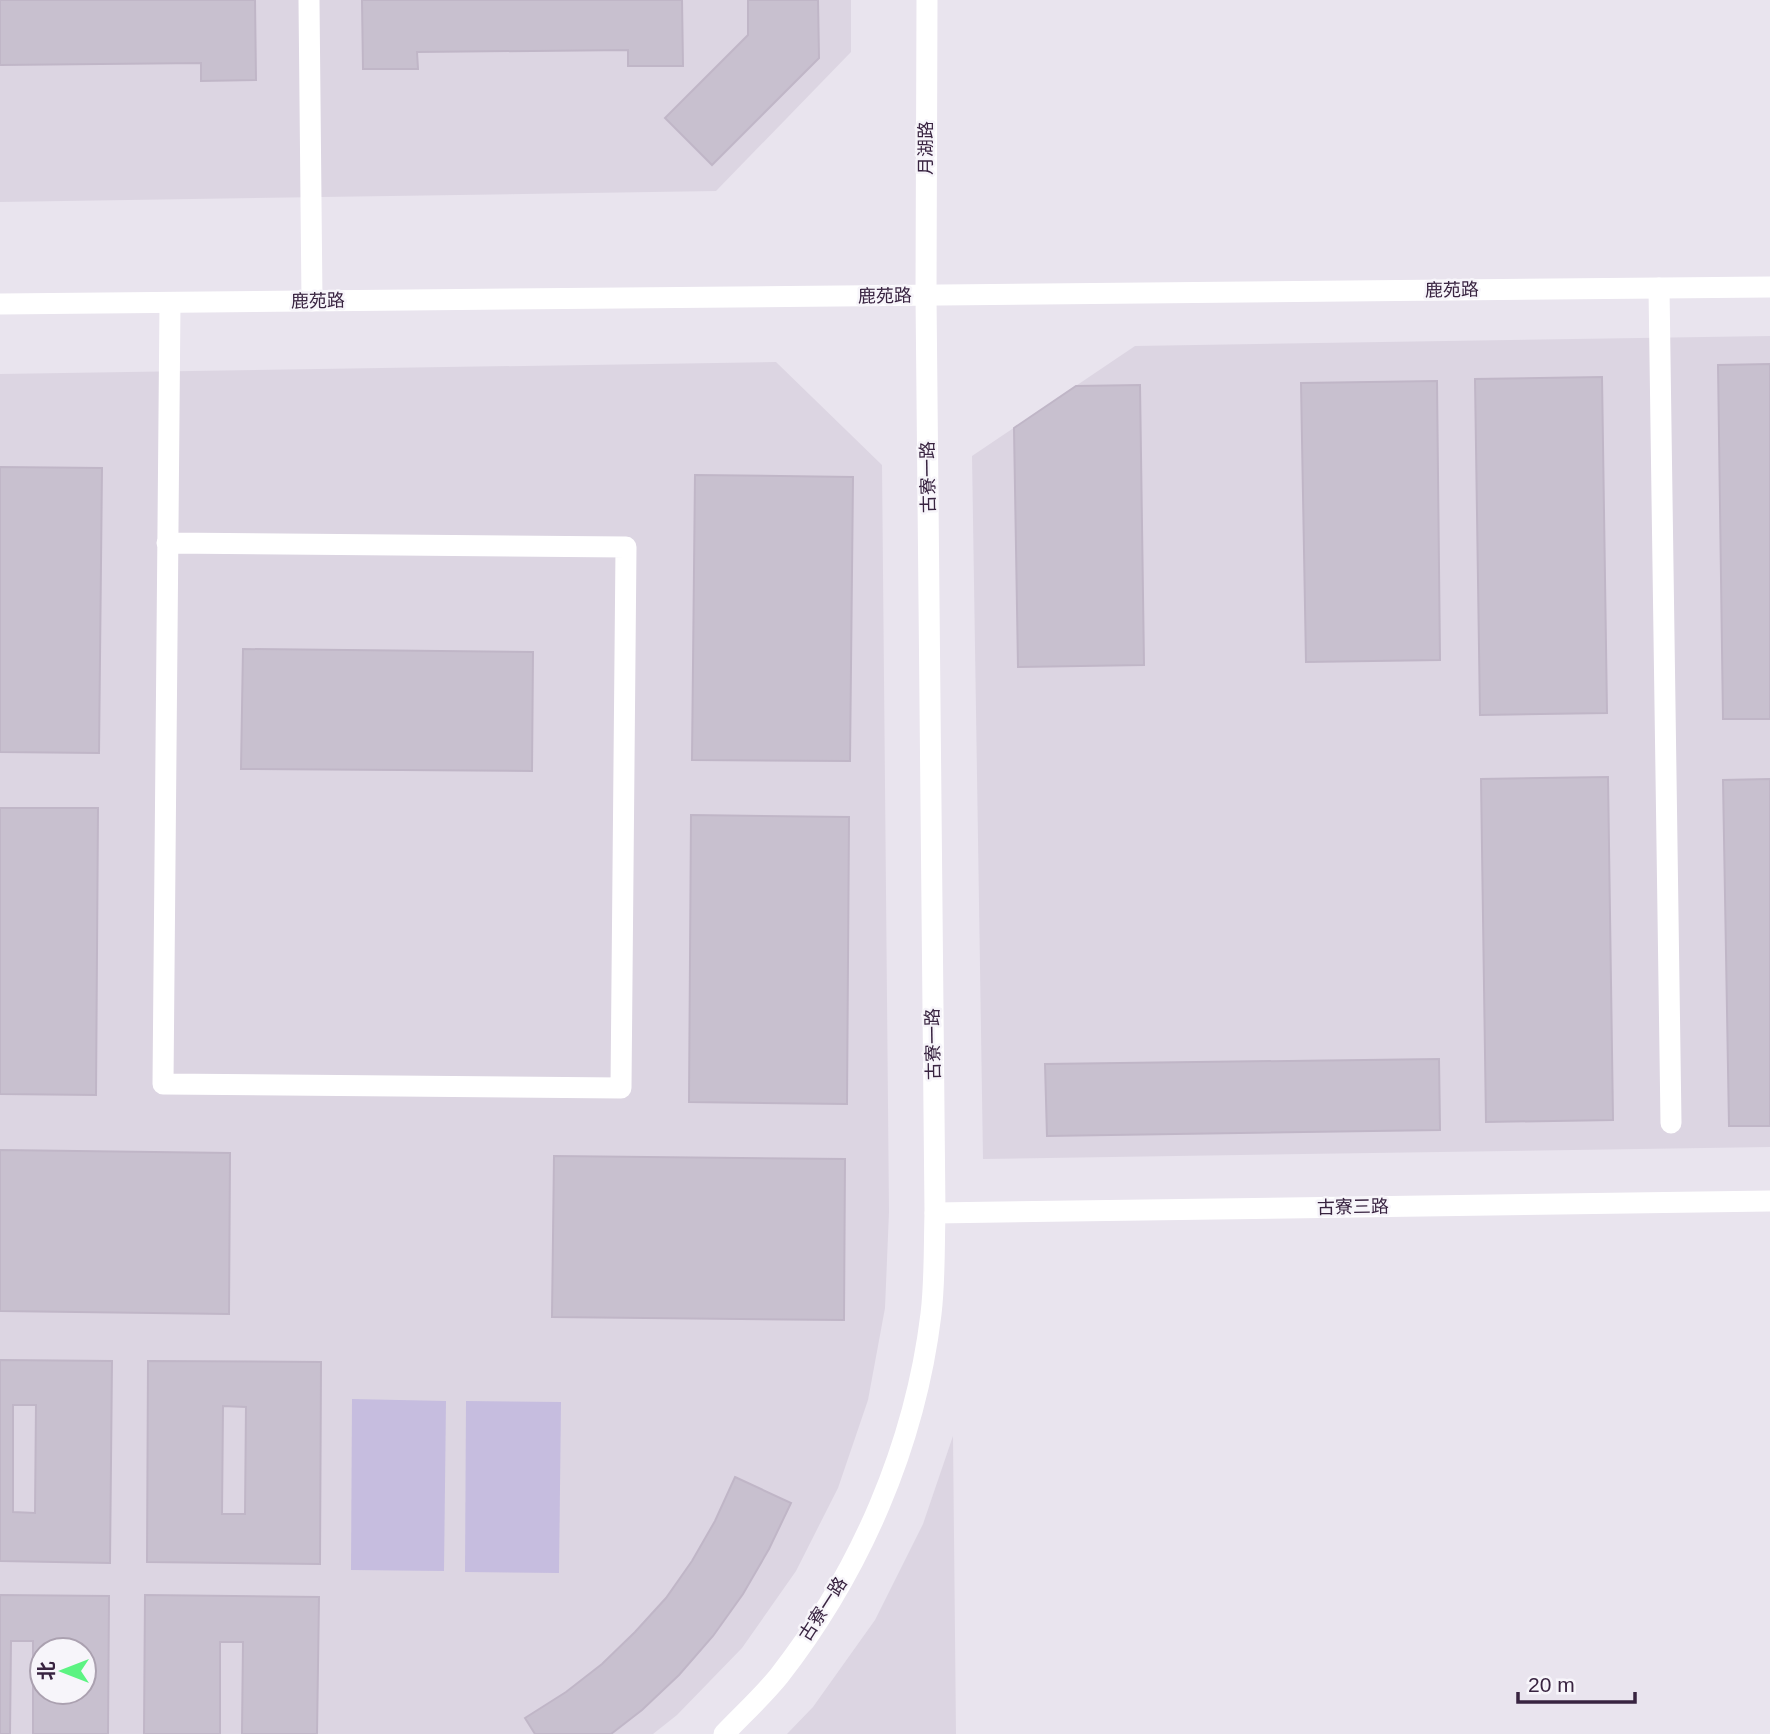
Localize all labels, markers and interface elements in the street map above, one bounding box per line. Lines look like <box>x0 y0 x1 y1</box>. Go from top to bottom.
street label: 月湖路 <box>916 121 936 175</box>
street label: 鹿苑路 <box>1425 280 1479 300</box>
street label: 鹿苑路 <box>858 286 912 306</box>
street label: 鹿苑路 <box>291 291 345 311</box>
street label: 古寮一路 <box>917 441 939 513</box>
street label: 古寮一路 <box>922 1008 944 1080</box>
street label: 古寮三路 <box>1317 1196 1389 1218</box>
street label: 古寮一路 <box>795 1573 851 1645</box>
north arrow <box>28 1636 98 1706</box>
scale bar <box>1518 1660 1635 1704</box>
text: 北 <box>36 1661 57 1681</box>
text: 20 m <box>1528 1673 1575 1696</box>

